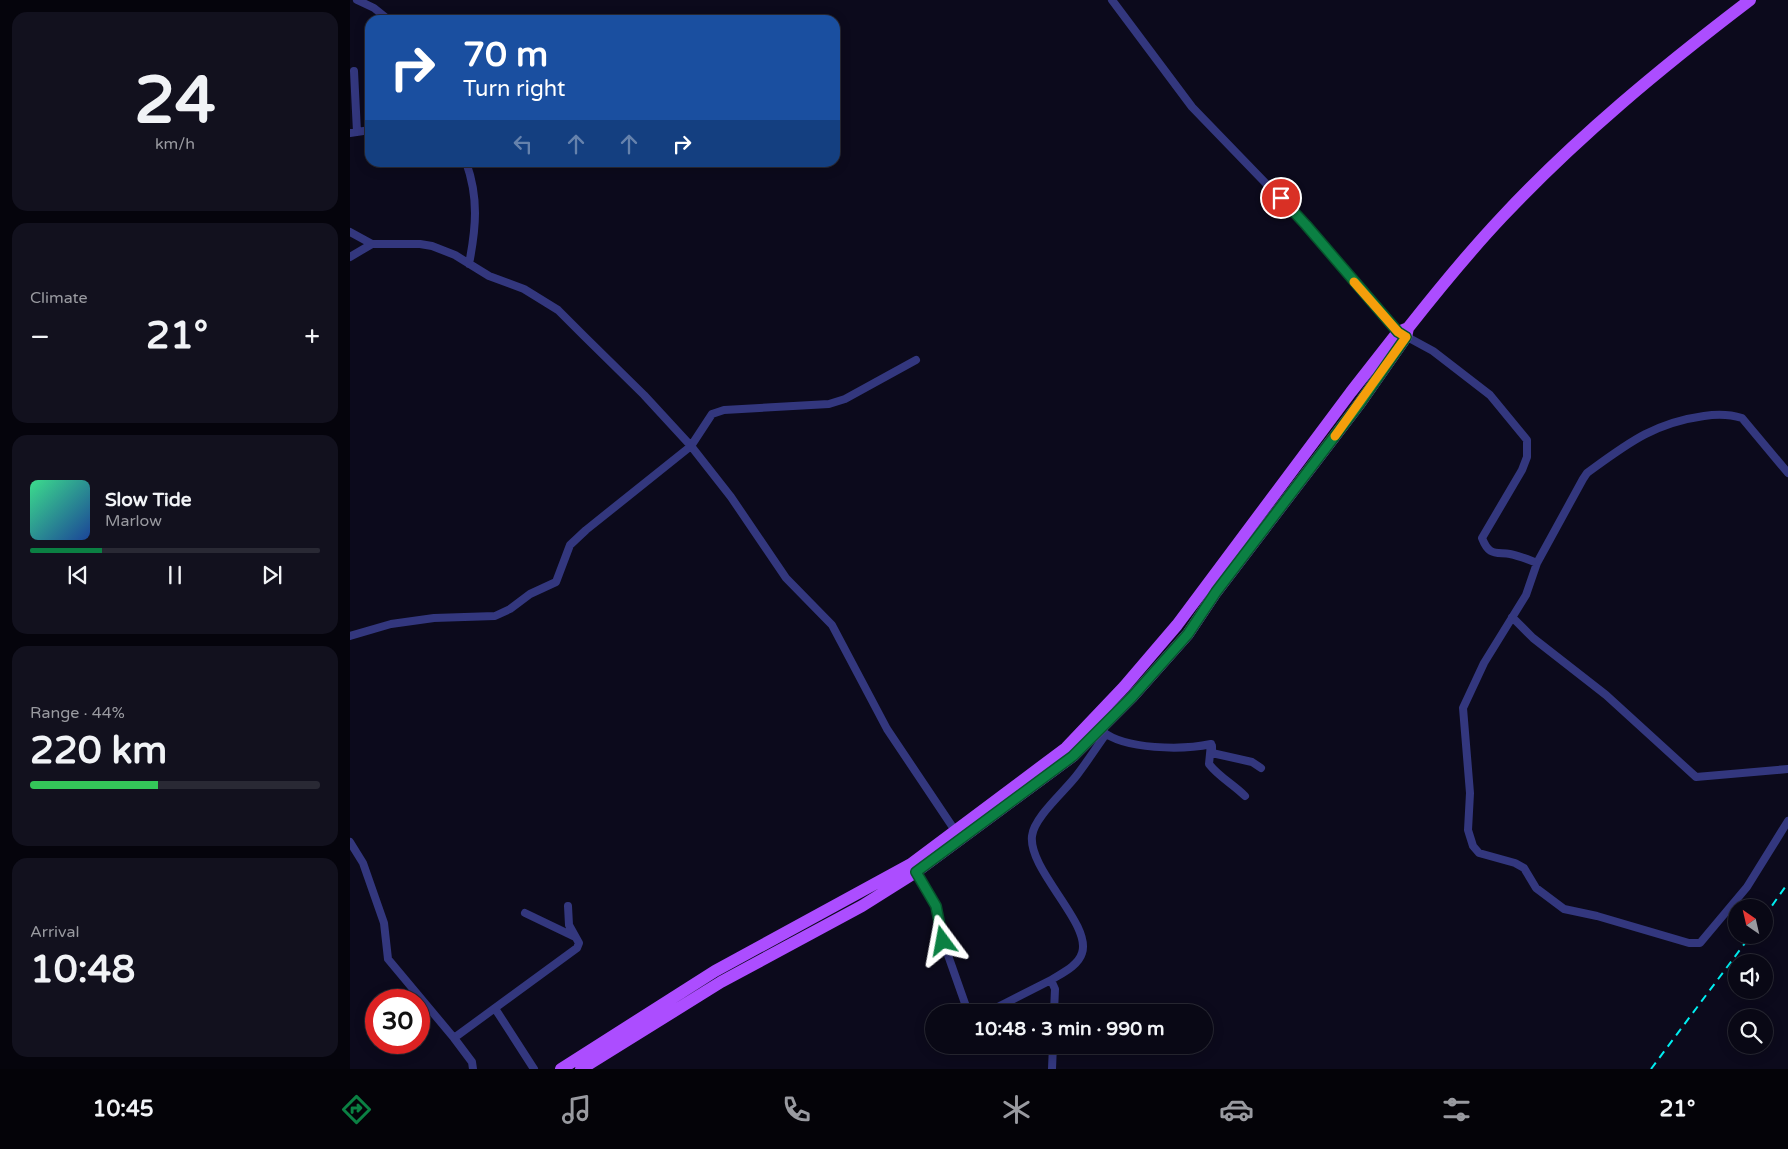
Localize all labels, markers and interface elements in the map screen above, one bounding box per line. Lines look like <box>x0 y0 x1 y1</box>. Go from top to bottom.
text: 70 m <box>463 34 548 76</box>
icon: right <box>380 35 445 100</box>
text: 24 <box>134 62 216 141</box>
text: Turn right <box>463 76 565 102</box>
icon: left <box>509 130 537 158</box>
icon: ahead <box>562 130 590 158</box>
icon: ahead <box>615 130 643 158</box>
icon: right <box>668 130 696 158</box>
text: km/h <box>155 134 195 154</box>
pin <box>1260 177 1302 219</box>
icon: arrive <box>1267 184 1295 212</box>
text: Climate <box>30 288 88 308</box>
text: 21° <box>146 313 208 359</box>
text: − <box>30 320 50 354</box>
text: + <box>304 320 320 354</box>
text: Slow Tide <box>105 489 192 511</box>
text: Marlow <box>105 511 162 531</box>
icon: previous <box>64 561 92 589</box>
icon: pause <box>161 561 189 589</box>
icon: next <box>258 561 286 589</box>
text: Range · 44% <box>30 703 125 723</box>
text: 220 km <box>30 728 167 774</box>
north arrow <box>1728 899 1772 944</box>
map controls <box>1728 899 1773 1054</box>
position arrow <box>916 914 968 966</box>
text: Arrival <box>30 922 79 942</box>
text: 10:48 <box>30 947 135 993</box>
button: sound <box>1728 954 1773 999</box>
speed limit sign: 30 <box>365 989 430 1054</box>
button: search <box>1728 1009 1773 1054</box>
text: 10:48 · 3 min · 990 m <box>973 1018 1165 1040</box>
icon: directions <box>339 1092 374 1127</box>
icon: music <box>559 1092 594 1127</box>
icon: phone <box>779 1092 814 1127</box>
icon: climate <box>999 1092 1034 1127</box>
icon: car <box>1219 1092 1254 1127</box>
icon: filters <box>1439 1092 1474 1127</box>
text: 10:45 <box>93 1096 154 1122</box>
text: 21° <box>1659 1096 1695 1122</box>

